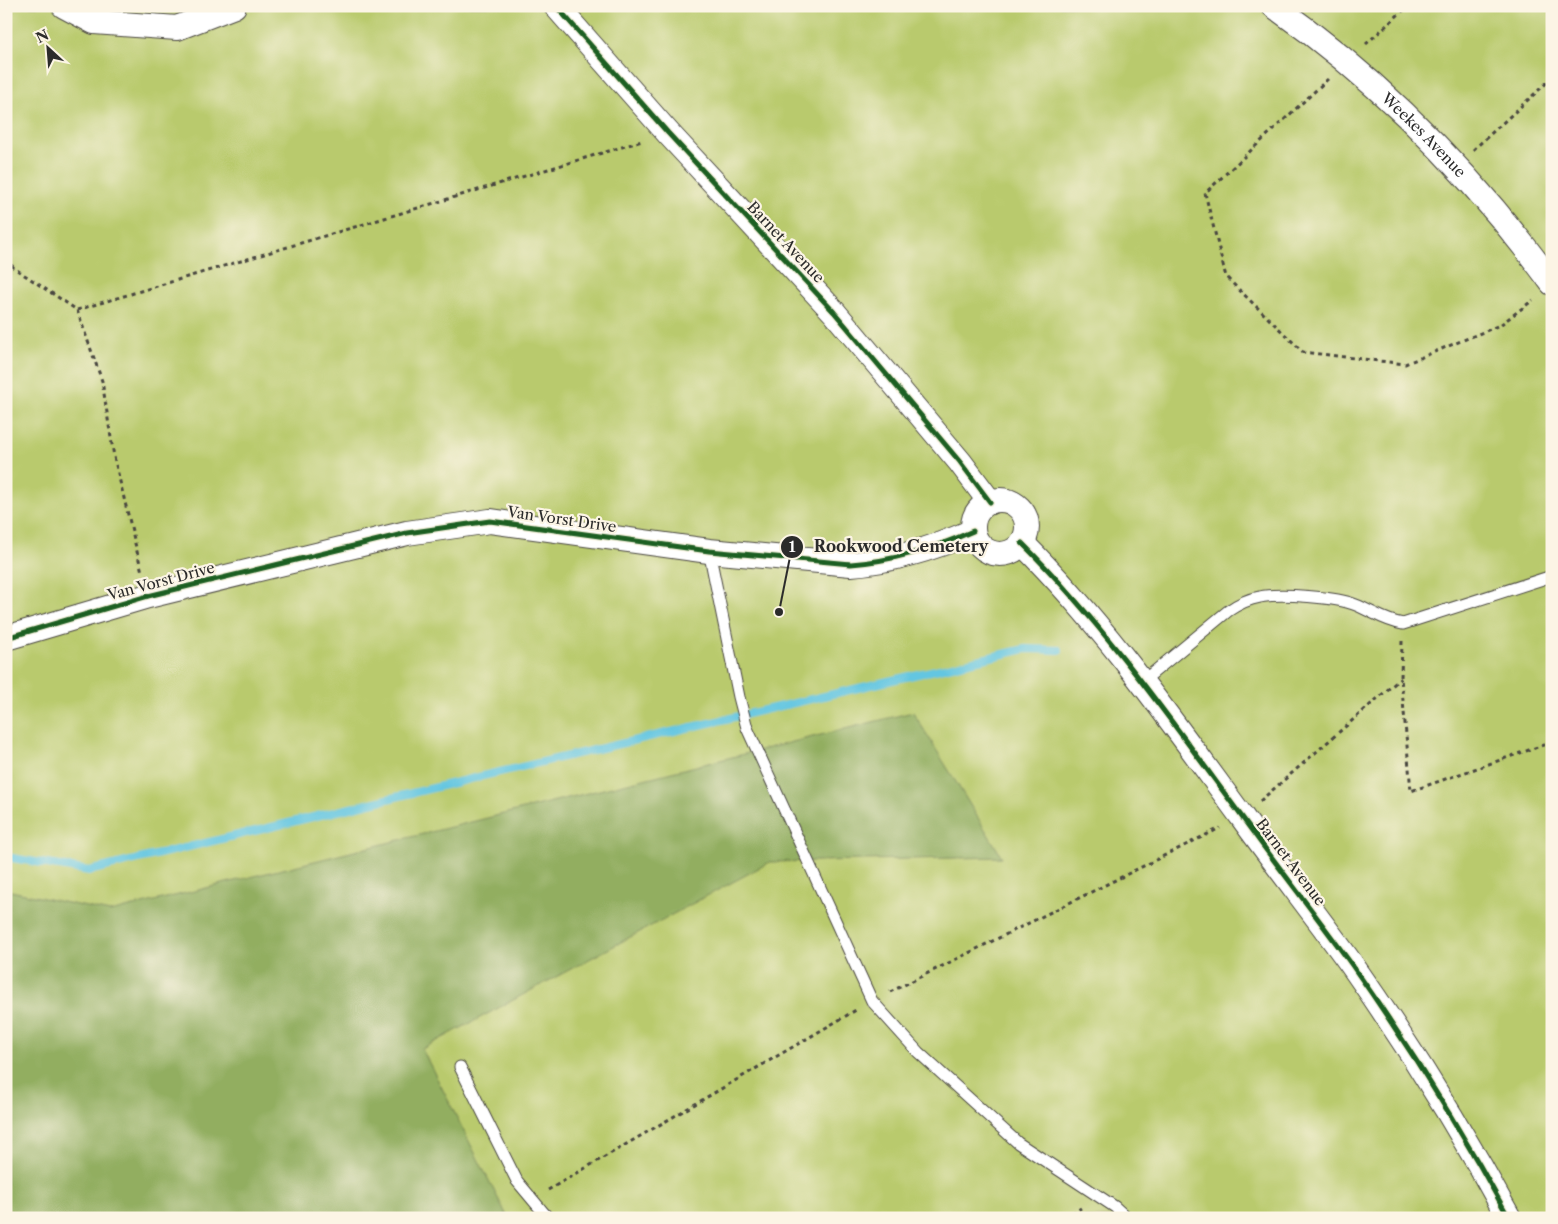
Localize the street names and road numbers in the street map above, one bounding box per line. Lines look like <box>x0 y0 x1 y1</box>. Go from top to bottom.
street label: Weekes Avenue <box>1377 87 1470 181</box>
street label: Barnet Avenue <box>743 197 829 287</box>
street label: Van Vorst Drive <box>505 502 618 536</box>
street label: Van Vorst Drive <box>104 558 217 605</box>
street label: Barnet Avenue <box>1252 815 1330 909</box>

